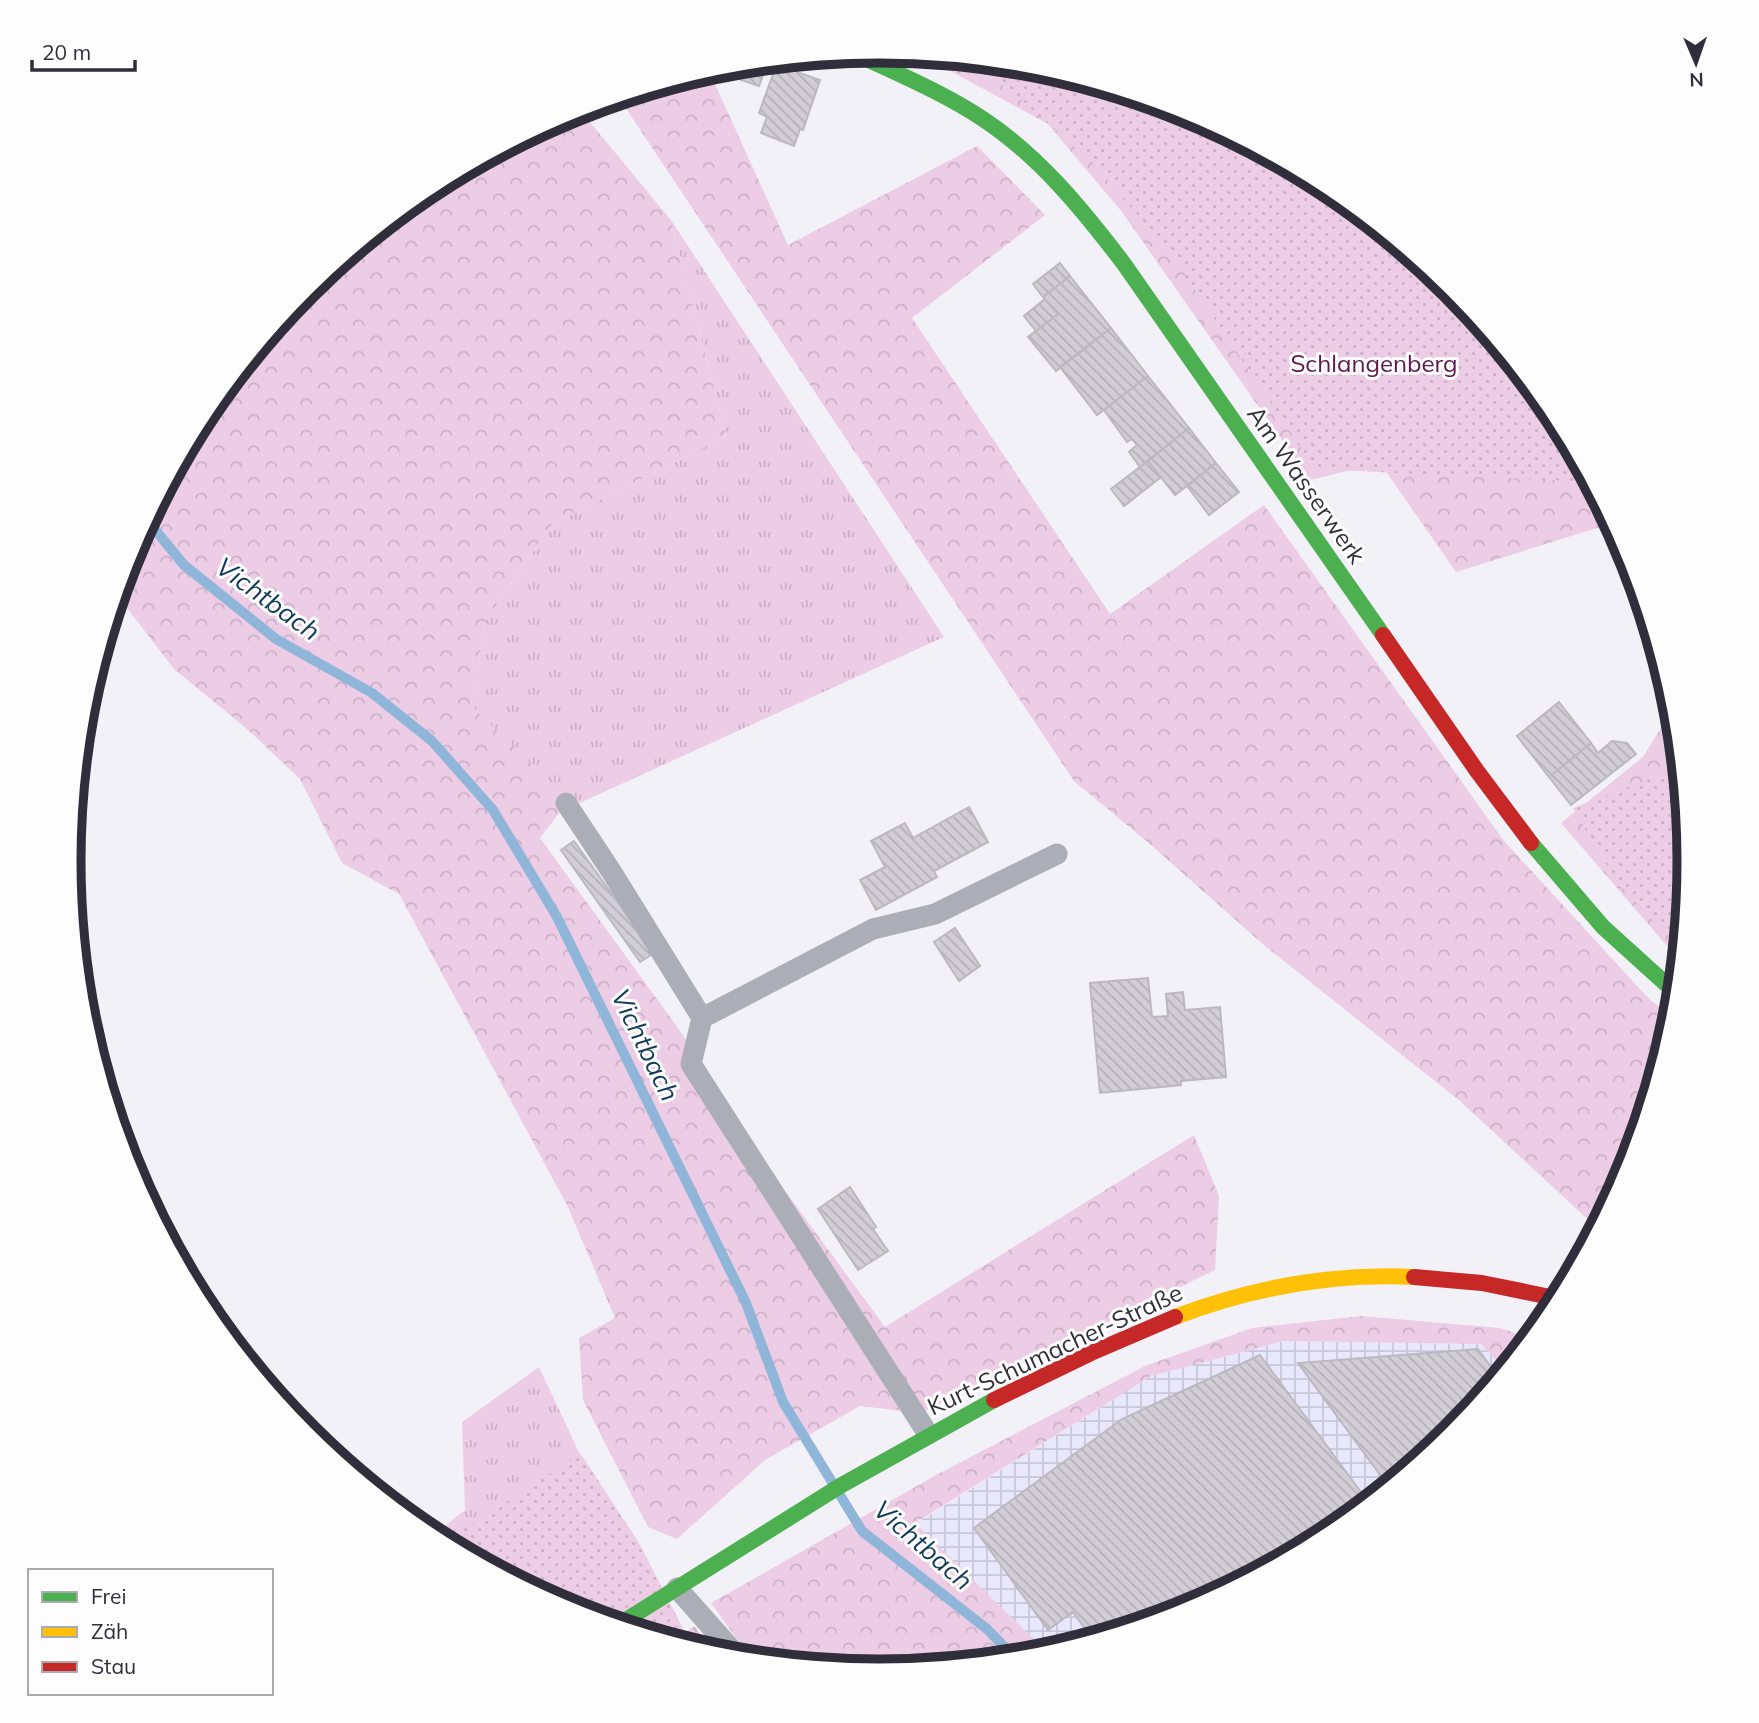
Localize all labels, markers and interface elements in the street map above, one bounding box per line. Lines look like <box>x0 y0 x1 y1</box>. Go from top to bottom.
scale bar <box>32 28 135 72</box>
north arrow <box>1661 28 1731 98</box>
text: 20 m <box>42 39 91 65</box>
text: N <box>1689 68 1704 92</box>
park label: Schlangenberg <box>1290 348 1458 378</box>
street label: Am Wasserwerk <box>1241 400 1373 570</box>
water label: Vichtbach <box>210 550 327 647</box>
water label: Vichtbach <box>604 983 687 1106</box>
street label: Kurt-Schumacher-Straße <box>922 1277 1187 1421</box>
water label: Vichtbach <box>867 1493 980 1597</box>
legend <box>28 1569 273 1695</box>
text: Frei <box>91 1583 127 1609</box>
text: Zäh <box>91 1618 128 1644</box>
text: Stau <box>91 1653 136 1679</box>

